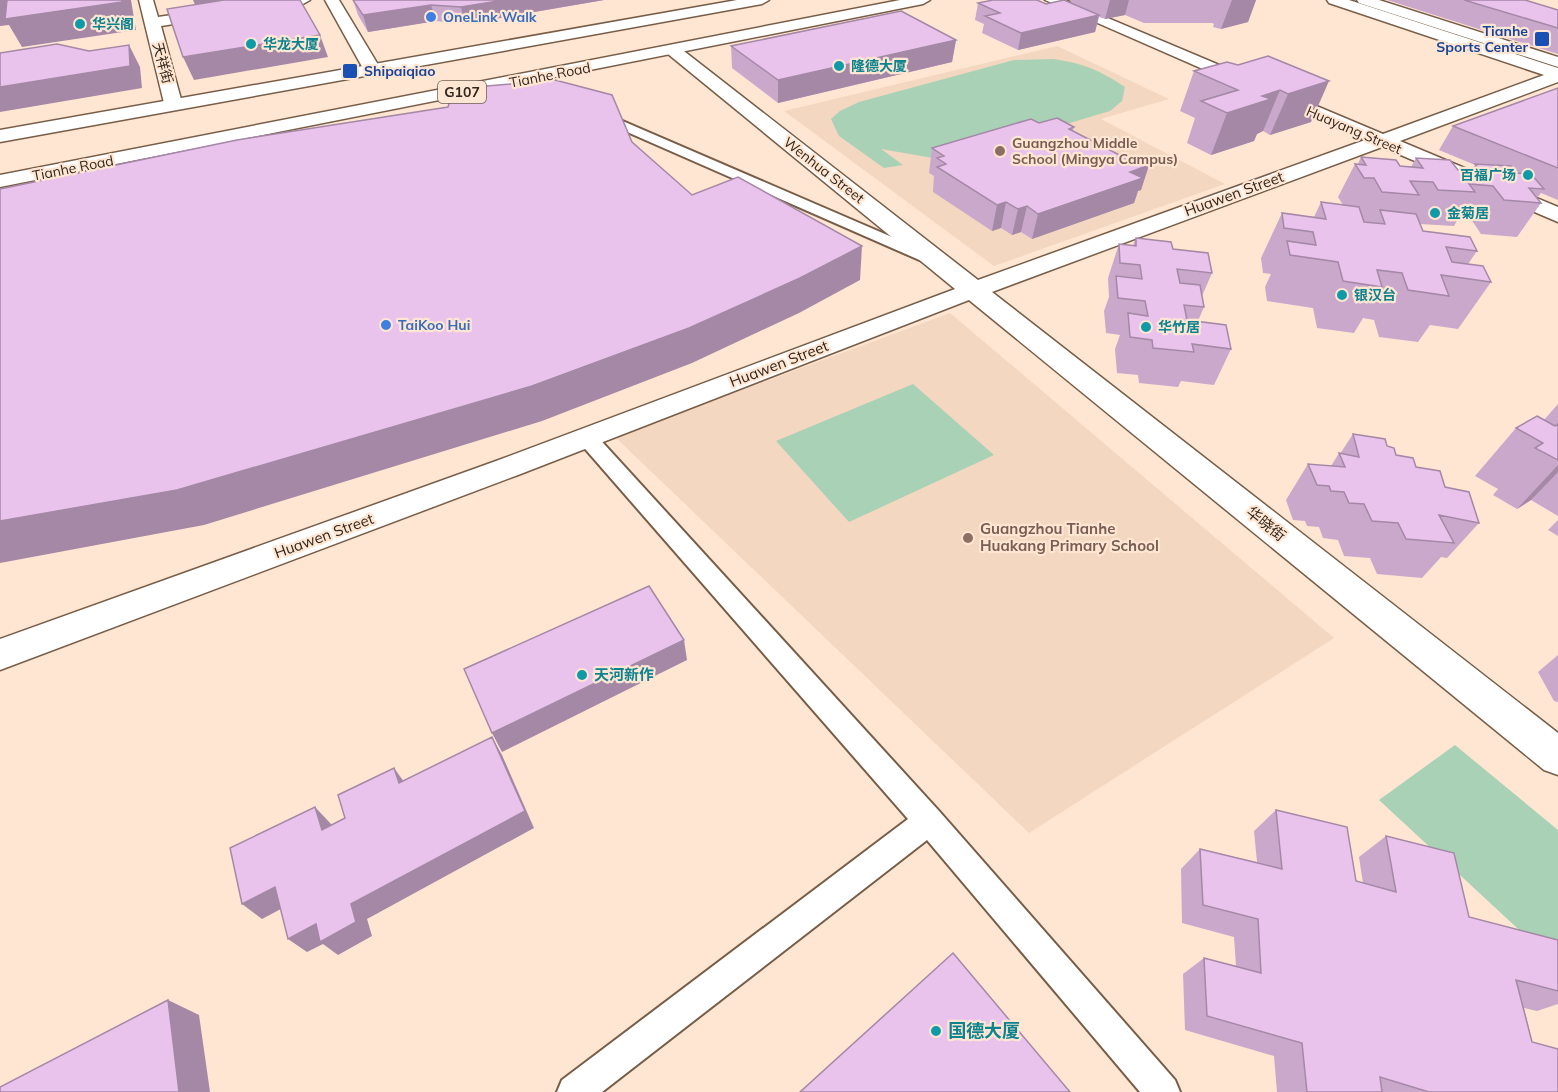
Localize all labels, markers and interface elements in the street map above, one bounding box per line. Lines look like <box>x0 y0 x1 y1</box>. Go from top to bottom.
place label: OneLink Walk <box>443 8 537 26</box>
marker: OneLink Walk <box>424 10 438 24</box>
place label: 华兴阁 <box>92 15 134 33</box>
marker: 华兴阁 <box>73 17 87 31</box>
place label: Tianhe Sports Center <box>1436 22 1528 56</box>
marker: Tianhe Sports Center <box>1533 30 1551 48</box>
place label: 华龙大厦 <box>263 35 319 53</box>
marker: 华龙大厦 <box>244 37 258 51</box>
street label: 天祥街 <box>149 40 177 86</box>
place label: 隆德大厦 <box>851 57 907 75</box>
street label: Tianhe Road <box>508 58 592 92</box>
marker: 隆德大厦 <box>832 59 846 73</box>
marker: Shipaiqiao <box>341 62 359 80</box>
place label: Shipaiqiao <box>364 62 435 80</box>
road number: G107 <box>438 81 486 103</box>
street label: Huayang Street <box>1304 102 1404 158</box>
street label: Wenhua Street <box>780 133 868 207</box>
place label: Guangzhou Middle School (Mingya Campus) <box>1012 134 1178 168</box>
marker: Guangzhou Middle School (Mingya Campus) <box>993 144 1007 158</box>
street label: Tianhe Road <box>31 151 115 185</box>
place label: 百福广场 <box>1460 166 1516 184</box>
street label: Huawen Street <box>1182 167 1286 220</box>
marker: 百福广场 <box>1521 168 1535 182</box>
place label: 金菊居 <box>1447 204 1489 222</box>
marker: 金菊居 <box>1428 206 1442 220</box>
place label: 银汉台 <box>1354 286 1396 304</box>
marker: 银汉台 <box>1335 288 1349 302</box>
place label: TaiKoo Hui <box>398 316 470 334</box>
marker: TaiKoo Hui <box>379 318 393 332</box>
place label: 华竹居 <box>1158 318 1200 336</box>
marker: 华竹居 <box>1139 320 1153 334</box>
street label: Huawen Street <box>727 336 831 391</box>
street label: 华晓街 <box>1243 502 1290 545</box>
street label: Huawen Street <box>272 509 376 562</box>
place label: Guangzhou Tianhe Huakang Primary School <box>980 519 1159 555</box>
marker: Guangzhou Tianhe Huakang Primary School <box>961 531 975 545</box>
place label: 天河新作 <box>594 665 654 684</box>
marker: 天河新作 <box>575 668 589 682</box>
place label: 国德大厦 <box>948 1019 1020 1042</box>
marker: 国德大厦 <box>929 1024 943 1038</box>

